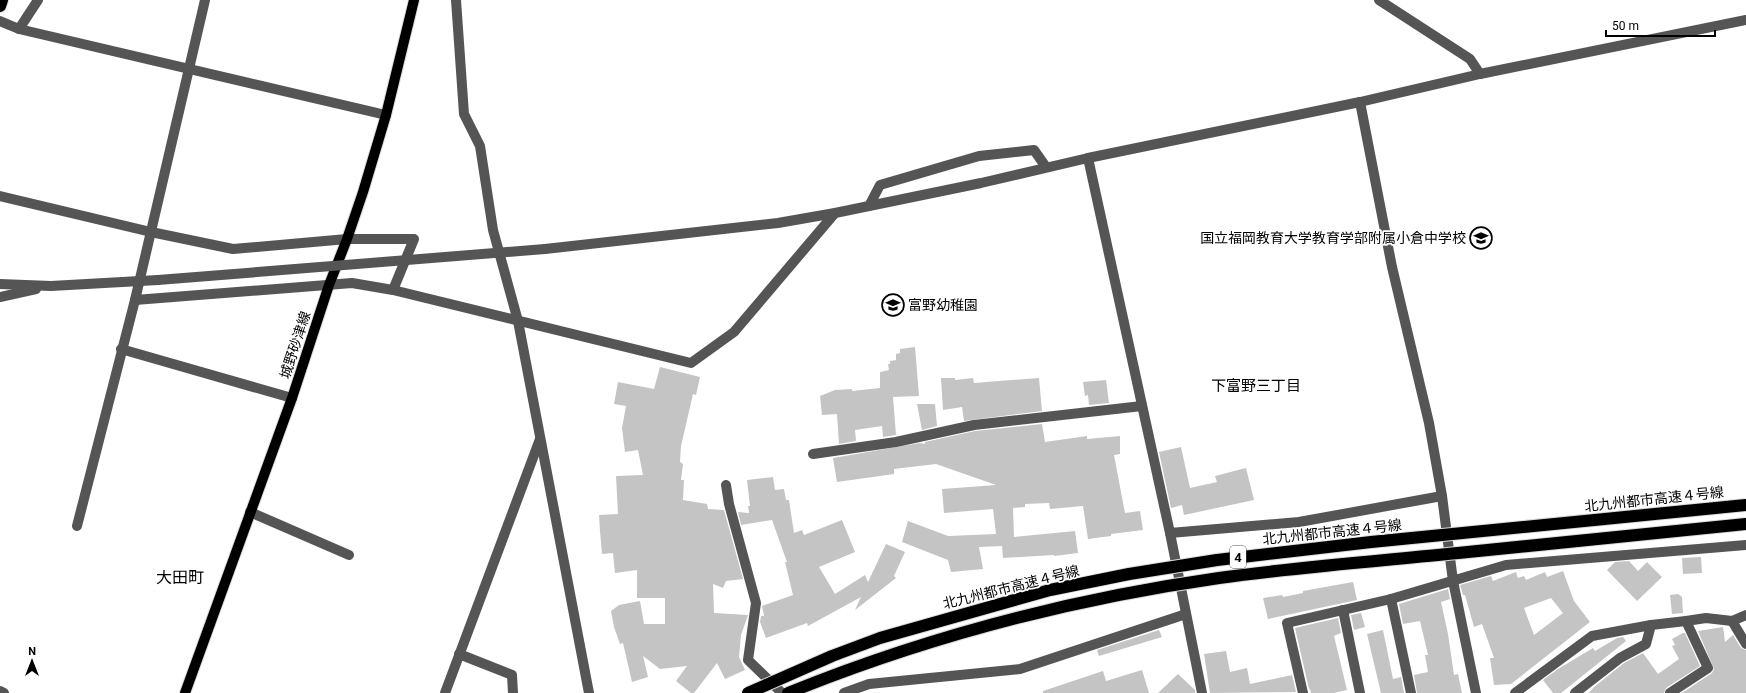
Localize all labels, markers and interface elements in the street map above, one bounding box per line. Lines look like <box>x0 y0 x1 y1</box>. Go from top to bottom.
scale bar <box>1606 12 1715 38</box>
text: 50 m <box>1612 19 1639 33</box>
school or university icon: 国立福岡教育大学教育学部附属小倉中学校 <box>1468 225 1494 251</box>
place label: 国立福岡教育大学教育学部附属小倉中学校 <box>1200 230 1466 246</box>
school or university icon: 富野幼稚園 <box>880 292 906 318</box>
place label: 富野幼稚園 <box>908 297 978 313</box>
street label: 城野砂津線 <box>277 309 313 381</box>
district label: 下富野三丁目 <box>1211 377 1301 395</box>
street label: 北九州都市高速４号線 <box>1584 484 1724 514</box>
street label: 北九州都市高速４号線 <box>1262 517 1402 547</box>
road number: 4 <box>1230 546 1246 568</box>
street label: 北九州都市高速４号線 <box>941 562 1081 612</box>
district label: 大田町 <box>156 568 204 587</box>
north arrow <box>12 641 52 681</box>
text: N <box>28 645 36 658</box>

